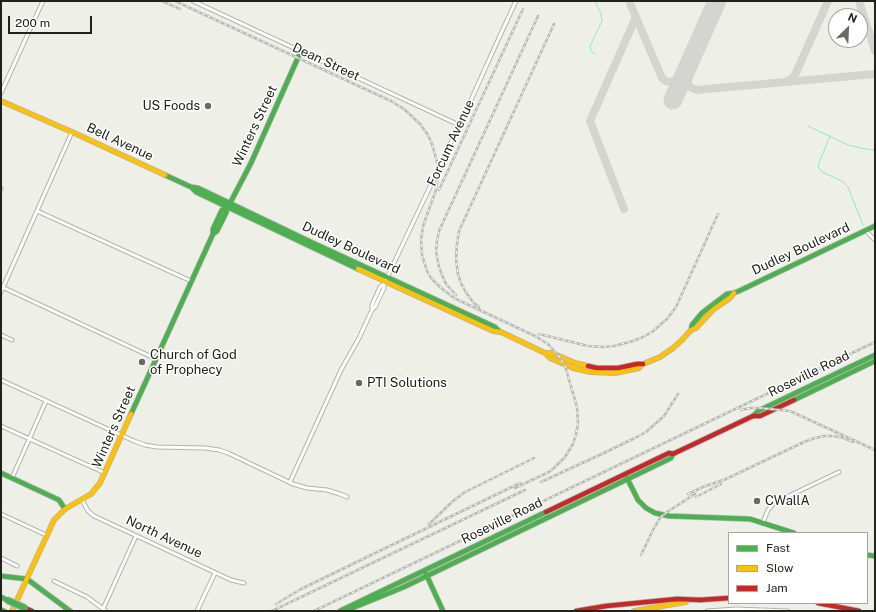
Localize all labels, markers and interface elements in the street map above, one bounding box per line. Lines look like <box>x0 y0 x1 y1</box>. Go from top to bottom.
scale bar <box>10 8 94 34</box>
north arrow <box>828 8 868 48</box>
text: N <box>846 11 859 25</box>
text: 200 m <box>15 16 50 30</box>
street label: Dean Street <box>290 40 362 84</box>
street label: Winters Street <box>229 83 281 169</box>
street label: Forcum Avenue <box>424 97 478 189</box>
place label: US Foods <box>142 98 200 114</box>
marker: US Foods <box>203 101 213 111</box>
street label: Bell Avenue <box>84 120 156 164</box>
street label: Dudley Boulevard <box>300 218 402 278</box>
street label: Dudley Boulevard <box>750 219 852 279</box>
place label: Church of God of Prophecy <box>150 347 237 378</box>
street label: Roseville Road <box>766 348 852 400</box>
marker: Church of God of Prophecy <box>137 357 147 367</box>
place label: PTI Solutions <box>367 375 447 391</box>
marker: PTI Solutions <box>354 378 364 388</box>
street label: Winters Street <box>89 384 139 470</box>
place label: CWallA <box>765 493 810 509</box>
street label: Roseville Road <box>459 495 545 547</box>
marker: CWallA <box>752 496 762 506</box>
street label: North Avenue <box>123 513 205 561</box>
legend <box>728 532 868 604</box>
text: Fast <box>766 541 790 555</box>
text: Slow <box>766 561 793 575</box>
text: Jam <box>766 581 788 595</box>

